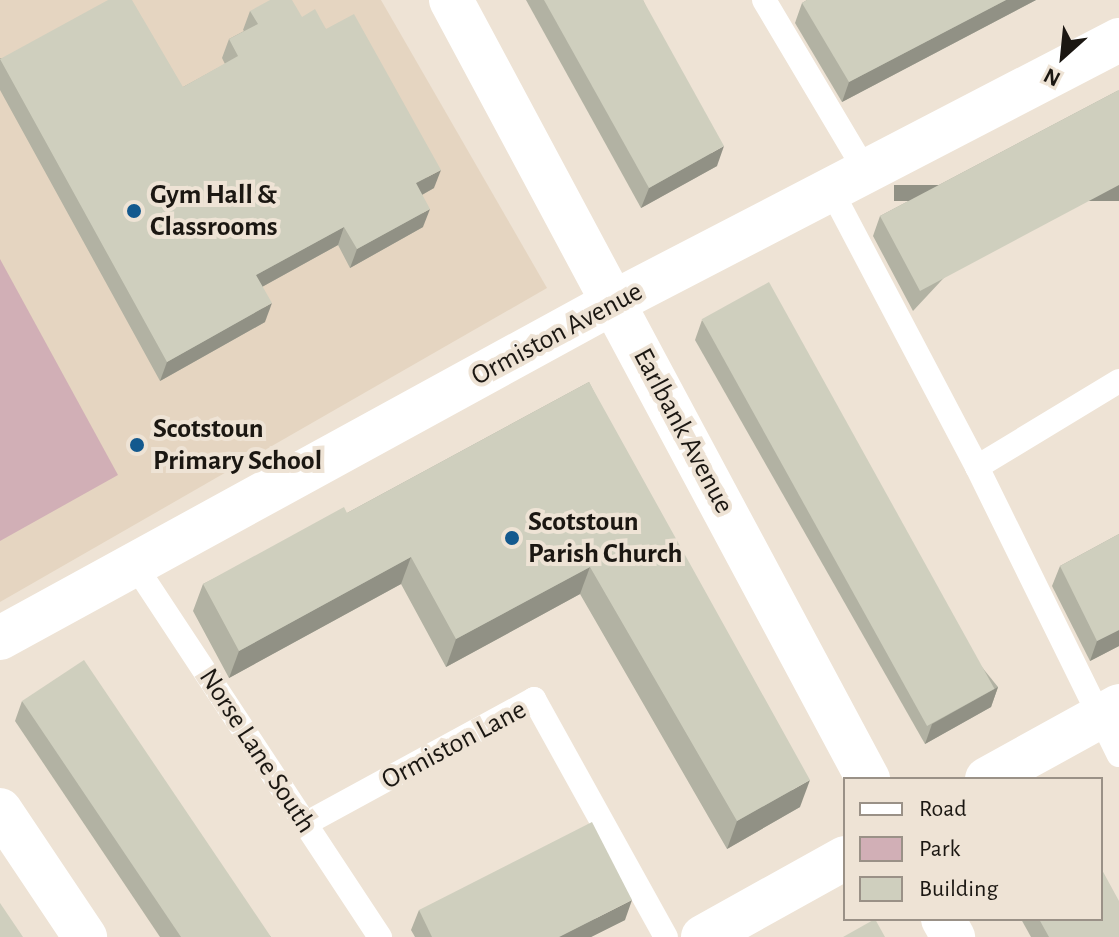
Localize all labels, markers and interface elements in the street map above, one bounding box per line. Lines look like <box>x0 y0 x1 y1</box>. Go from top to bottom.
north arrow <box>1023 16 1103 96</box>
text: N <box>1040 64 1064 91</box>
place label: Gym Hall & Classrooms <box>150 178 278 244</box>
marker: Gym Hall & Classrooms <box>125 202 143 220</box>
street label: Ormiston Avenue <box>466 275 648 393</box>
street label: Earlbank Avenue <box>625 343 741 519</box>
place label: Scotstoun Primary School <box>153 412 322 478</box>
marker: Scotstoun Primary School <box>128 436 146 454</box>
place label: Scotstoun Parish Church <box>528 505 682 571</box>
marker: Scotstoun Parish Church <box>503 529 521 547</box>
street label: Norse Lane South <box>191 662 323 840</box>
street label: Ormiston Lane <box>376 693 532 797</box>
legend <box>843 777 1103 921</box>
text: Road <box>919 797 967 821</box>
text: Park <box>919 837 960 861</box>
text: Building <box>919 877 998 901</box>

